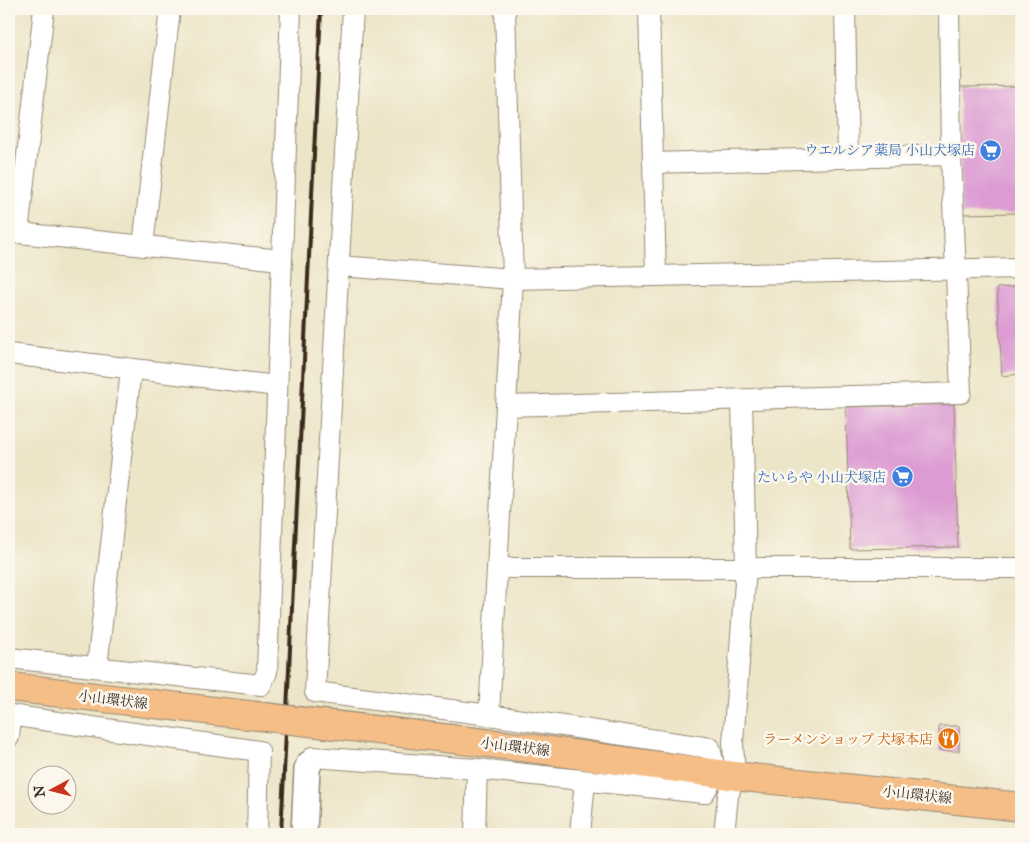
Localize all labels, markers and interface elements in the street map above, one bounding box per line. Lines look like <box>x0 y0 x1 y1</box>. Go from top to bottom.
supermarket icon: ウエルシア薬局 小山犬塚店 <box>979 138 1003 162</box>
place label: ウエルシア薬局 小山犬塚店 <box>804 142 975 159</box>
supermarket icon: たいらや 小山犬塚店 <box>890 465 914 489</box>
place label: たいらや 小山犬塚店 <box>757 469 886 486</box>
street label: 小山環状線 <box>77 687 149 713</box>
restaurant icon: ラーメンショップ 犬塚本店 <box>937 727 961 751</box>
place label: ラーメンショップ 犬塚本店 <box>763 731 933 748</box>
street label: 小山環状線 <box>479 734 551 760</box>
north arrow <box>28 766 78 816</box>
street label: 小山環状線 <box>881 783 953 807</box>
text: N <box>30 784 49 798</box>

